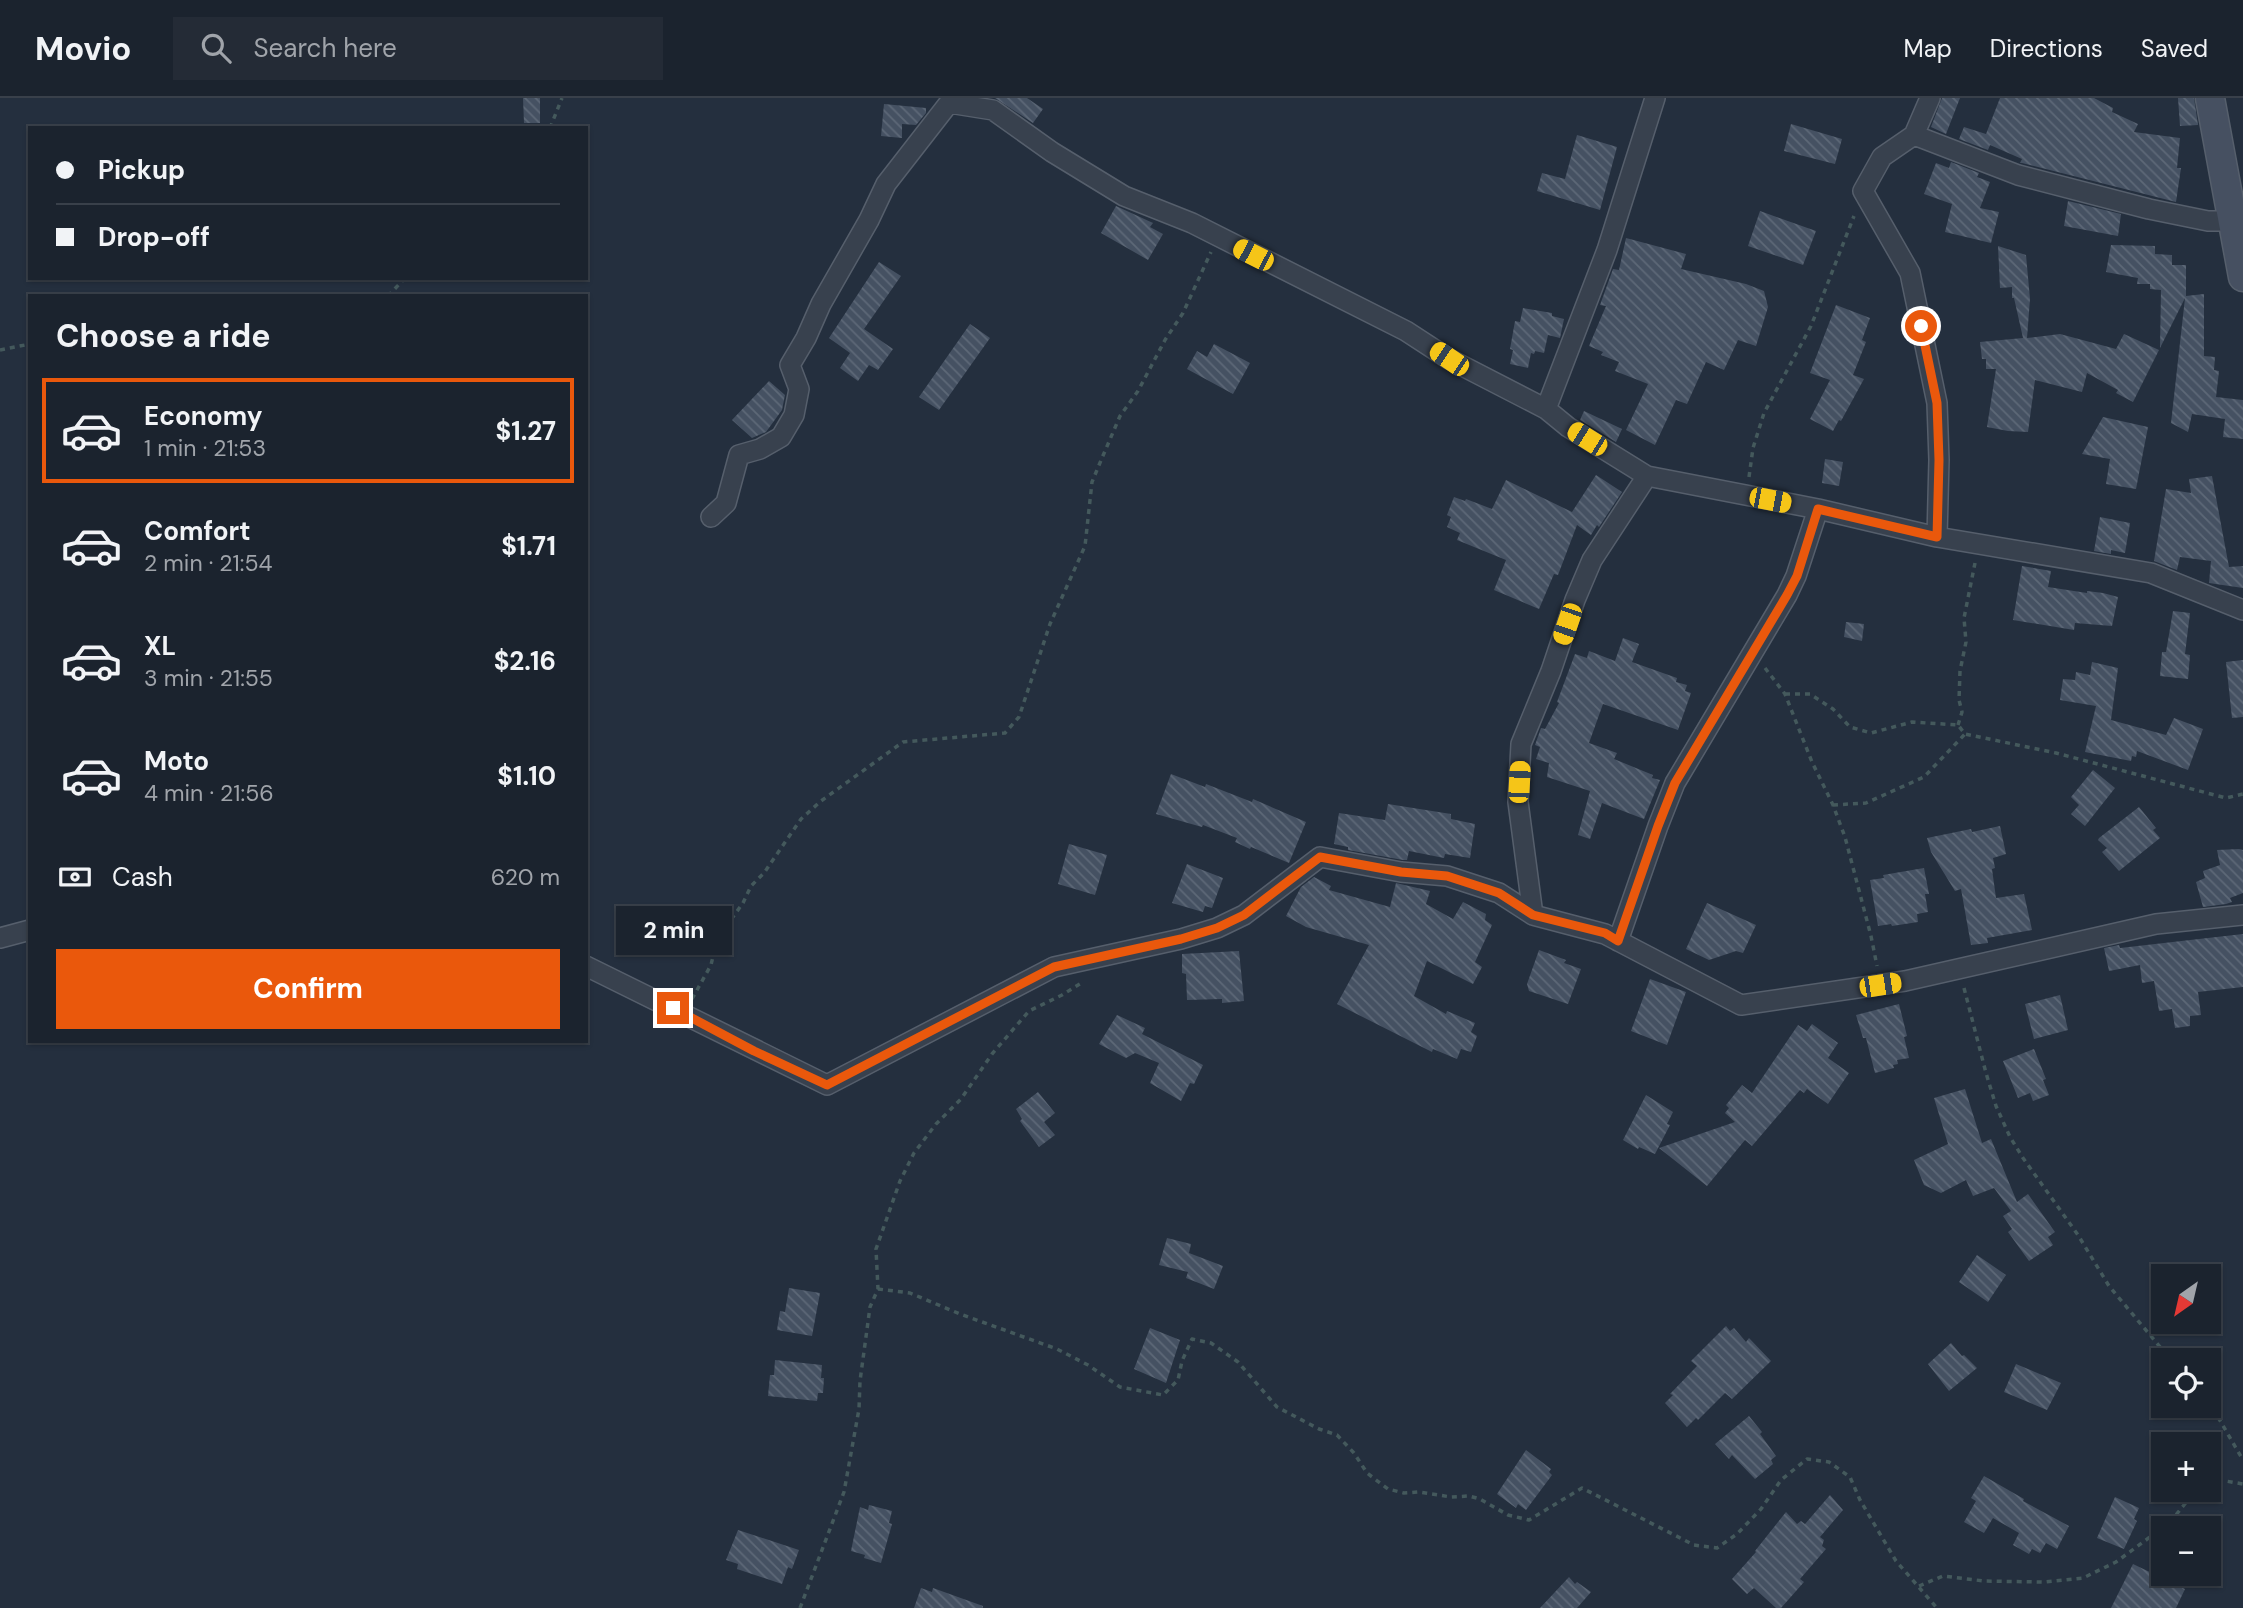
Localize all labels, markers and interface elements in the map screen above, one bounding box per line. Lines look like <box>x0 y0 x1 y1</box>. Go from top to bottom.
search box <box>173 17 663 80</box>
text: Movio <box>35 27 131 70</box>
icon: search <box>197 29 235 67</box>
text: Search here <box>253 31 397 65</box>
text: Map <box>1904 33 1952 64</box>
text: Directions <box>1990 33 2103 64</box>
text: Saved <box>2141 33 2208 64</box>
text: Pickup <box>98 153 185 187</box>
text: Drop-off <box>98 220 210 254</box>
car <box>1230 236 1277 274</box>
route start <box>1905 310 1937 342</box>
text: Choose a ride <box>56 315 271 357</box>
car <box>1426 339 1473 379</box>
icon: car <box>60 399 123 462</box>
text: Economy <box>144 399 262 433</box>
text: $1.27 <box>495 414 556 448</box>
car <box>1564 419 1611 459</box>
text: 1 min · 21:53 <box>144 433 266 463</box>
car <box>1748 486 1793 514</box>
icon: car <box>60 514 123 577</box>
text: Comfort <box>144 514 250 548</box>
text: $1.71 <box>501 529 556 563</box>
text: 2 min · 21:54 <box>144 548 272 578</box>
car <box>1551 601 1584 647</box>
icon: car <box>60 629 123 692</box>
text: XL <box>144 629 176 663</box>
text: $2.16 <box>494 644 556 678</box>
text: 3 min · 21:55 <box>144 663 273 693</box>
icon: car <box>60 744 123 807</box>
text: Moto <box>144 744 209 778</box>
text: $1.10 <box>497 759 556 793</box>
car <box>1508 760 1531 804</box>
text: 4 min · 21:56 <box>144 778 274 808</box>
icon: cash <box>56 858 94 896</box>
text: Cash <box>112 860 173 894</box>
text: 620 m <box>491 862 560 892</box>
callout: 2 min <box>615 906 731 956</box>
text: 2 min <box>644 915 704 945</box>
button: Confirm <box>56 949 560 1029</box>
car <box>1858 971 1903 999</box>
route end <box>657 992 689 1024</box>
north arrow <box>2151 1264 2221 1334</box>
map controls <box>2151 1264 2221 1586</box>
button: locate <box>2151 1348 2221 1418</box>
button: + <box>2151 1432 2221 1502</box>
button: − <box>2151 1516 2221 1586</box>

